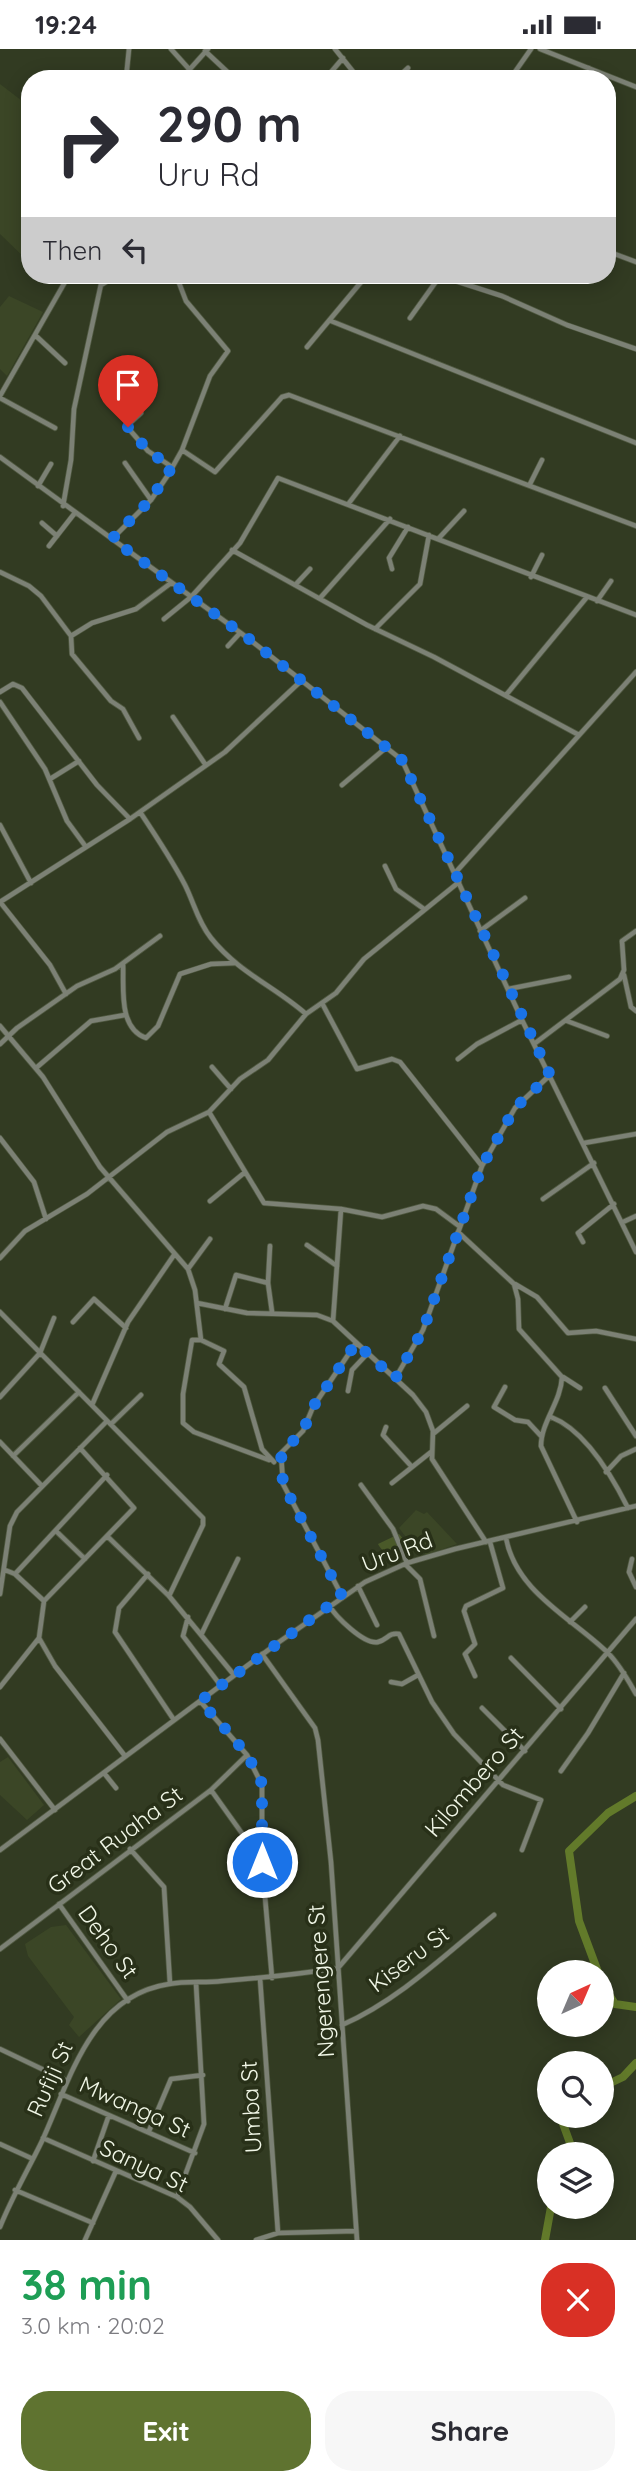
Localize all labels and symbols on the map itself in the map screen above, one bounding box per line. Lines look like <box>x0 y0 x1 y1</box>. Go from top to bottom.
pin <box>98 355 158 427</box>
street label: Uru Rd <box>357 1525 436 1578</box>
street label: Kilombero St <box>418 1720 529 1843</box>
street label: Great Ruaha St <box>41 1779 188 1900</box>
position arrow <box>225 1825 299 1899</box>
street label: Deho St <box>72 1899 145 1984</box>
street label: Ngerengere St <box>301 1903 340 2059</box>
street label: Kiseru St <box>363 1919 455 1998</box>
north arrow <box>537 1960 614 2037</box>
street label: Rufiji St <box>20 2036 79 2121</box>
street label: Umba St <box>234 2060 267 2154</box>
street label: Mwanga St <box>75 2069 196 2144</box>
street label: Sanya St <box>95 2133 193 2199</box>

